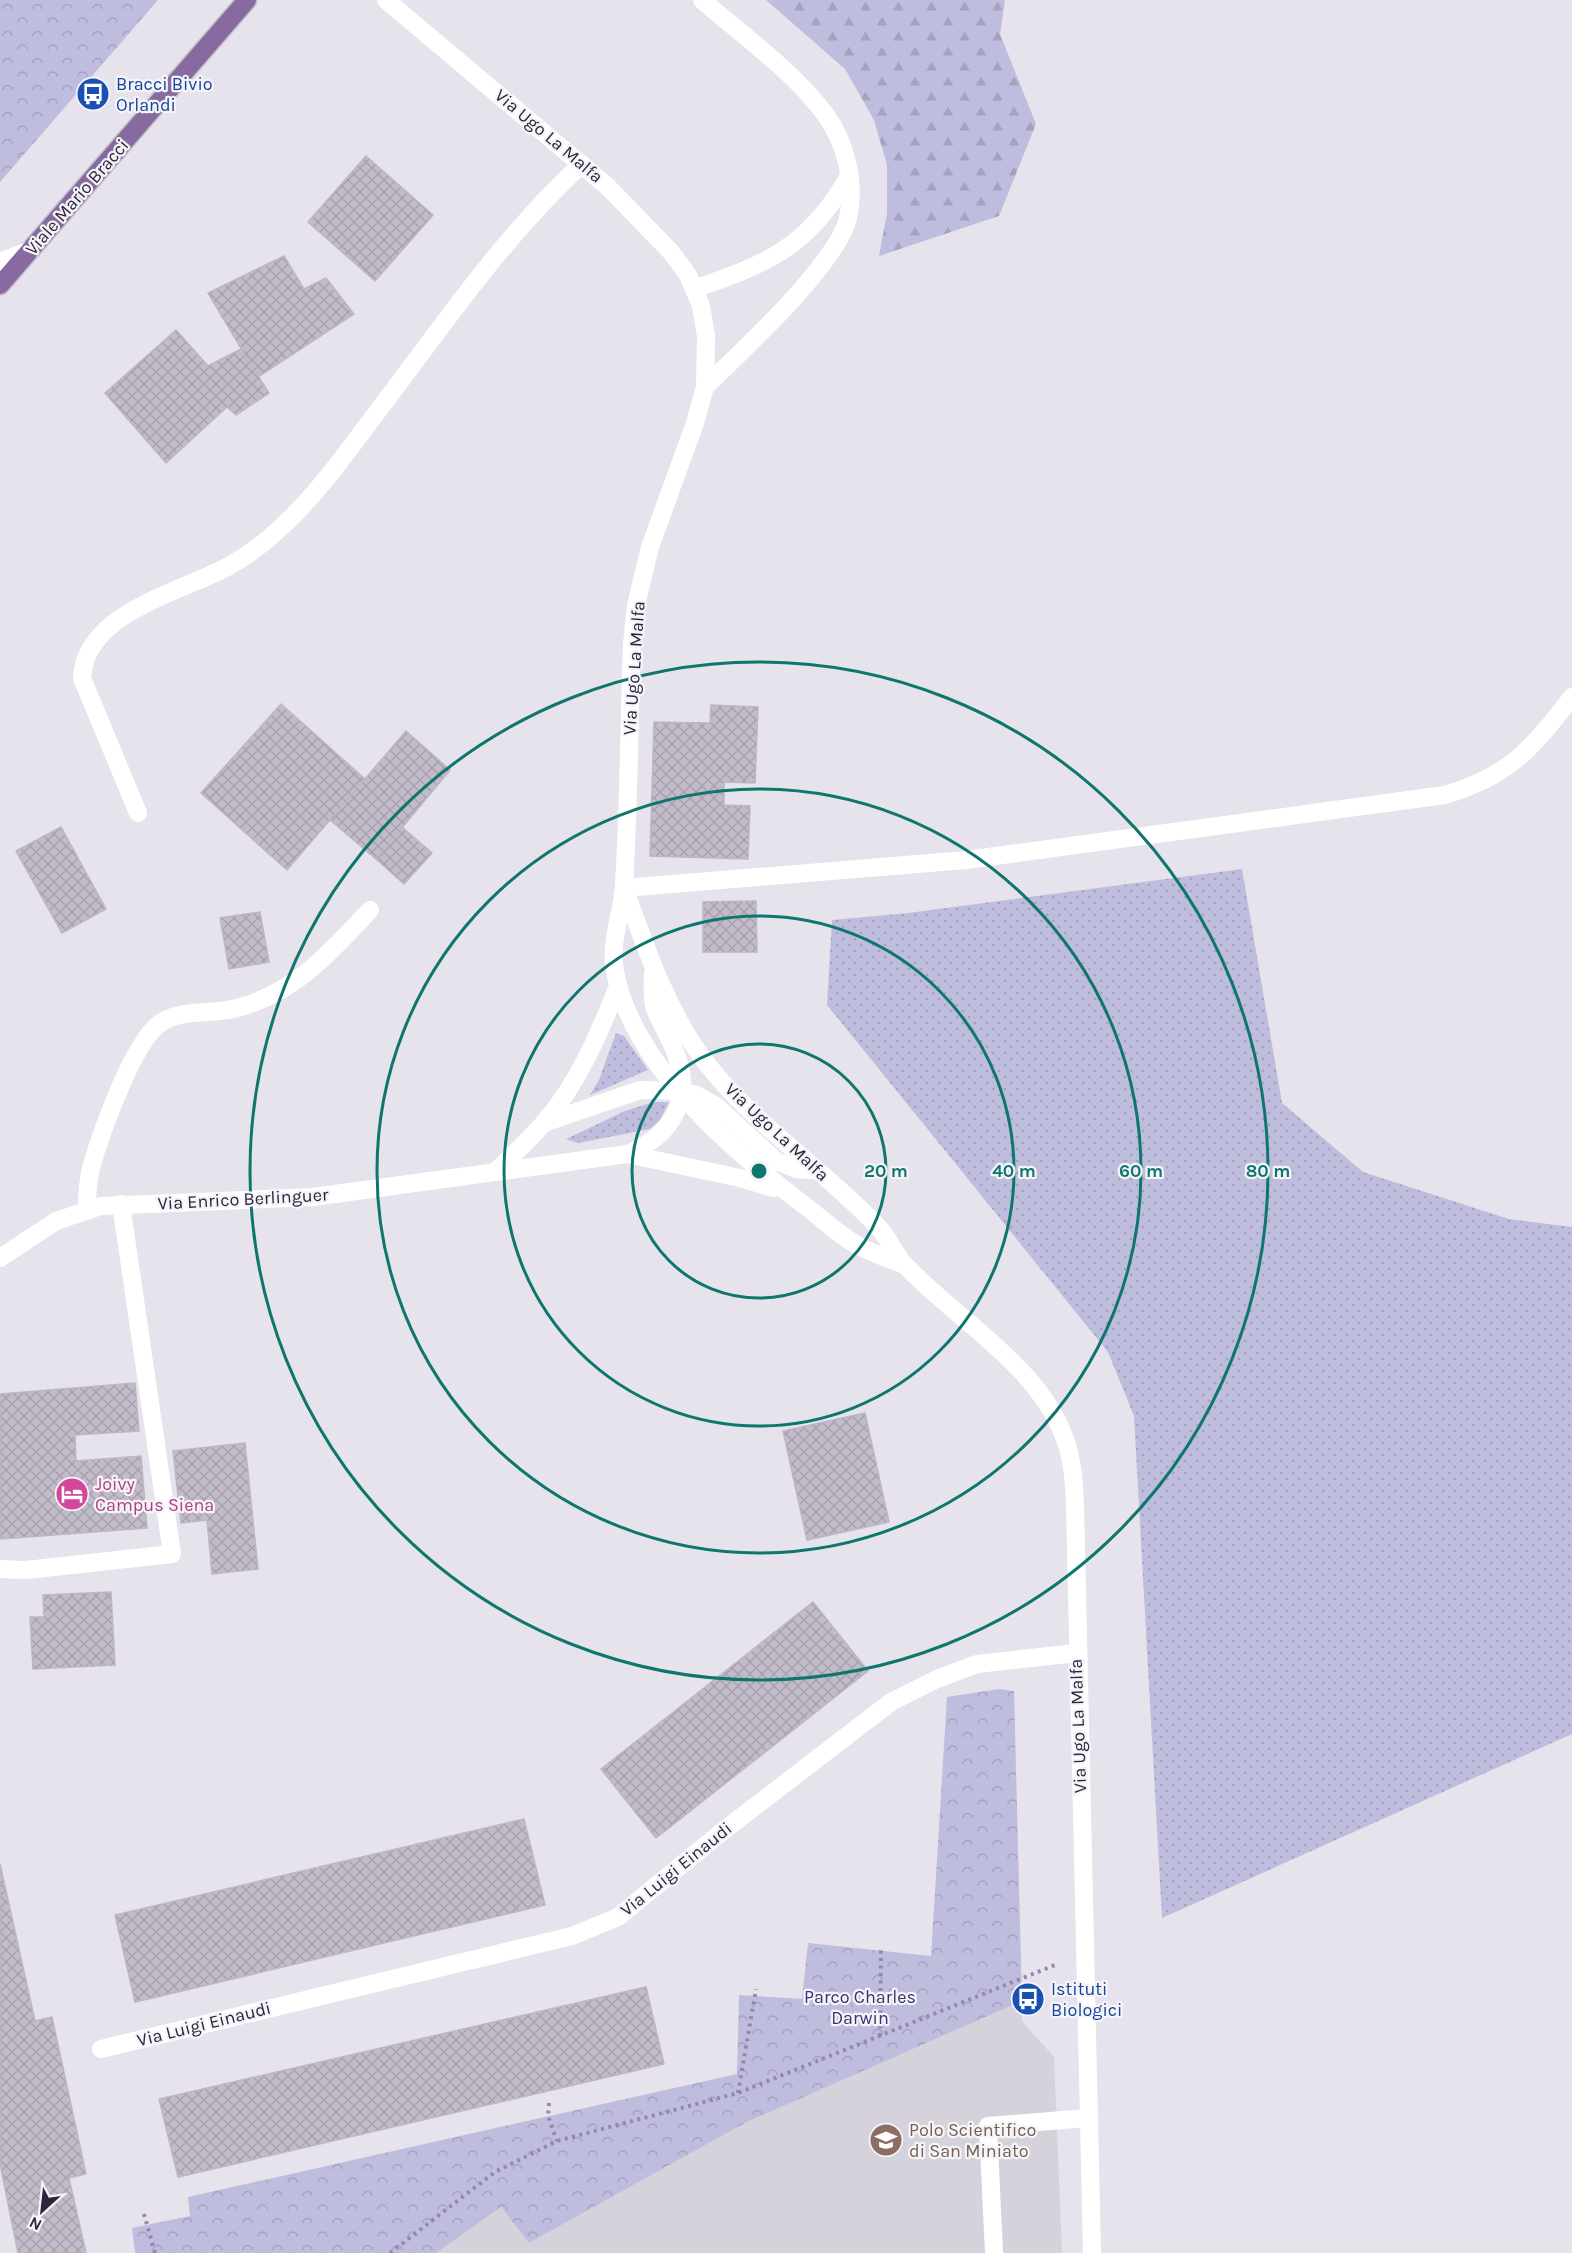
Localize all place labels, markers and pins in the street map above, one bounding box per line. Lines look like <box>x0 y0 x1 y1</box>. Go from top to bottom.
place label: Bracci Bivio Orlandi <box>116 73 213 116</box>
bus stop icon: Bracci Bivio Orlandi <box>75 76 111 112</box>
centre of rings <box>749 1161 769 1181</box>
place label: Joivy Campus Siena <box>95 1473 214 1516</box>
hotel icon: Joivy Campus Siena <box>54 1476 90 1512</box>
place label: Istituti Biologici <box>1051 1978 1122 2021</box>
bus stop icon: Istituti Biologici <box>1010 1981 1046 2017</box>
place label: Polo Scientifico di San Miniato <box>909 2119 1036 2162</box>
school or university icon: Polo Scientifico di San Miniato <box>868 2122 904 2158</box>

